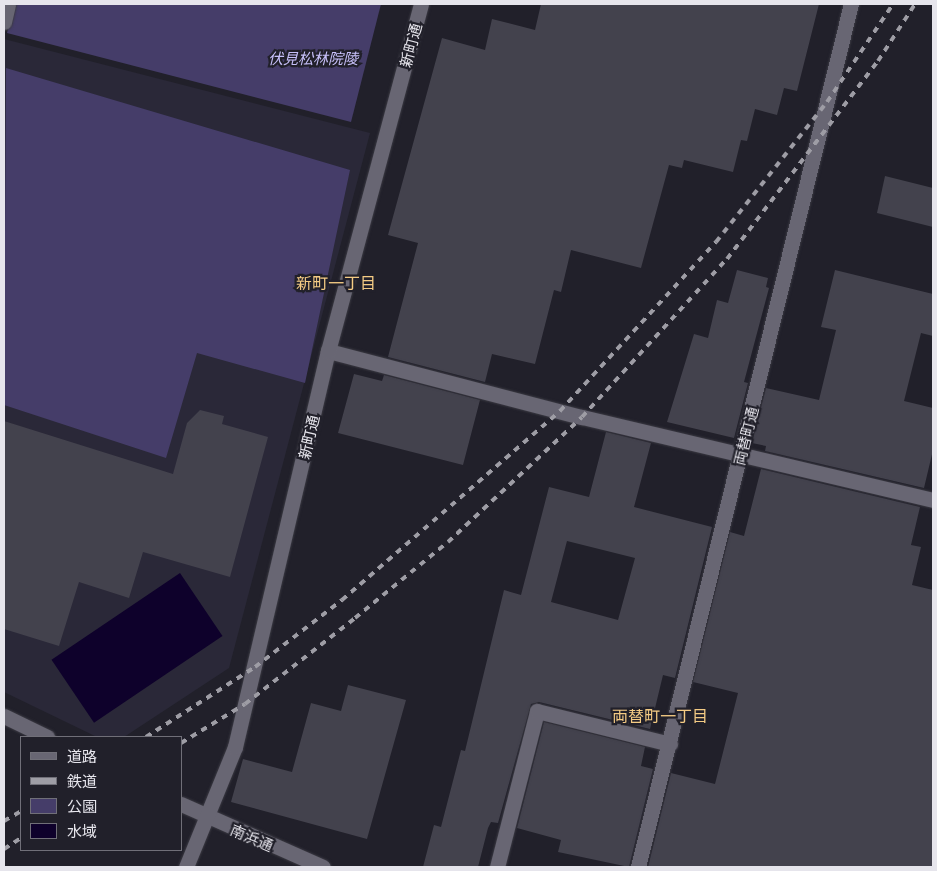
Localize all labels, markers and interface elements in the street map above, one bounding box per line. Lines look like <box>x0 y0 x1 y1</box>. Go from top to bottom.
street label: 新町通 <box>395 21 425 69</box>
park label: 伏見松林院陵 <box>268 49 358 67</box>
district label: 新町一丁目 <box>296 272 376 292</box>
street label: 両替町通 <box>729 405 761 467</box>
street label: 新町通 <box>294 413 322 461</box>
district label: 両替町一丁目 <box>612 705 708 725</box>
legend <box>20 736 182 851</box>
text: 道路 <box>67 744 97 767</box>
text: 鉄道 <box>67 769 97 792</box>
text: 公園 <box>67 794 97 817</box>
text: 水域 <box>67 819 97 842</box>
street label: 南浜通 <box>228 820 276 854</box>

